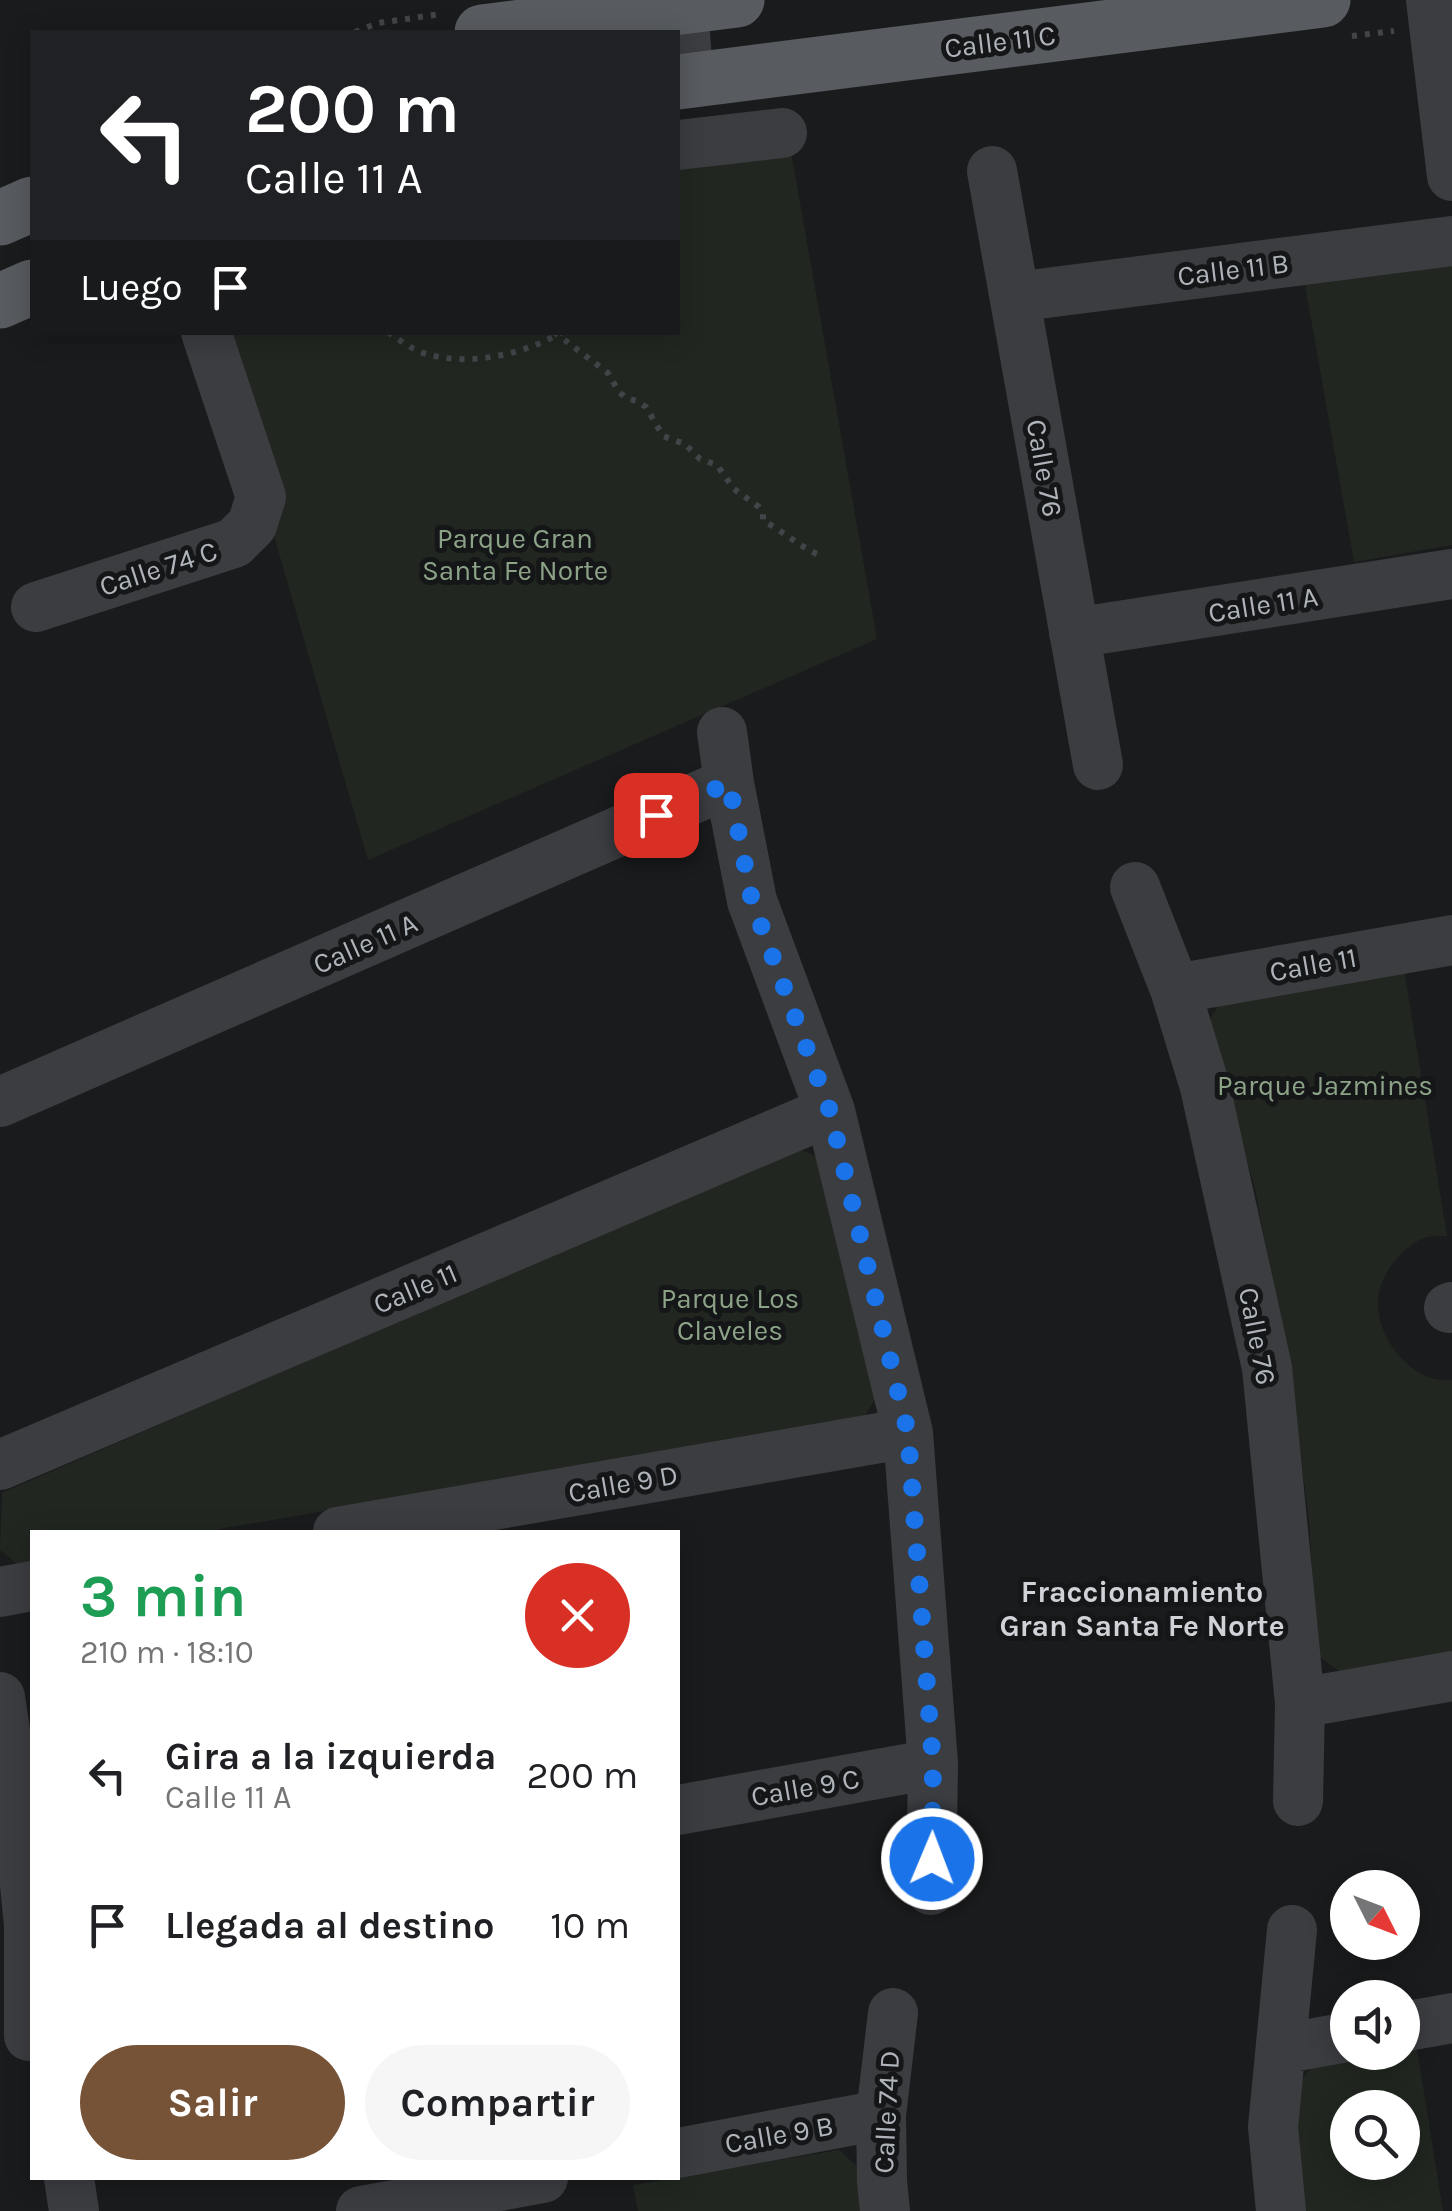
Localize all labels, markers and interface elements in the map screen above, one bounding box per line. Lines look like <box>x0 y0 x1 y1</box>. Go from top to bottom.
street label: Calle 11 C <box>943 18 1057 65</box>
text: 200 m <box>245 68 460 150</box>
icon: left <box>80 70 210 200</box>
text: Calle 11 A <box>245 152 423 204</box>
street label: Calle 11 B <box>1176 246 1291 293</box>
icon: arrive <box>203 260 258 315</box>
text: Luego <box>80 265 183 310</box>
street label: Calle 76 <box>1020 417 1069 519</box>
park label: Parque Gran Santa Fe Norte <box>422 522 608 587</box>
street label: Calle 74 C <box>95 534 221 603</box>
street label: Calle 11 A <box>1206 580 1320 629</box>
pin <box>614 773 699 858</box>
icon: arrive <box>629 788 684 843</box>
street label: Calle 11 A <box>308 906 422 981</box>
street label: Calle 11 <box>1267 941 1359 988</box>
park label: Parque Jazmines <box>1217 1069 1433 1102</box>
street label: Calle 11 <box>368 1256 462 1321</box>
park label: Parque Los Claveles <box>661 1282 799 1347</box>
street label: Calle 76 <box>1232 1285 1283 1388</box>
street label: Calle 9 D <box>566 1458 680 1509</box>
text: 3 min <box>80 1561 247 1631</box>
button: close <box>525 1563 630 1668</box>
district label: Fraccionamiento Gran Santa Fe Norte <box>999 1574 1285 1644</box>
text: 210 m · 18:10 <box>80 1634 254 1671</box>
text: Gira a la izquierda <box>165 1734 497 1779</box>
icon: left <box>80 1748 135 1803</box>
text: 200 m <box>527 1753 638 1798</box>
street label: Calle 9 C <box>748 1762 862 1813</box>
text: Calle 11 A <box>165 1779 291 1816</box>
position arrow <box>880 1807 984 1911</box>
north arrow <box>1330 1870 1420 1960</box>
map controls <box>1330 1870 1420 2180</box>
icon: arrive <box>80 1898 135 1953</box>
text: Llegada al destino <box>165 1903 495 1948</box>
text: 10 m <box>550 1903 630 1948</box>
button: sound <box>1330 1980 1420 2070</box>
button: Salir <box>80 2045 345 2160</box>
button: Compartir <box>365 2045 630 2160</box>
street label: Calle 74 D <box>867 2050 906 2174</box>
button: search <box>1330 2090 1420 2180</box>
street label: Calle 9 B <box>722 2109 836 2160</box>

